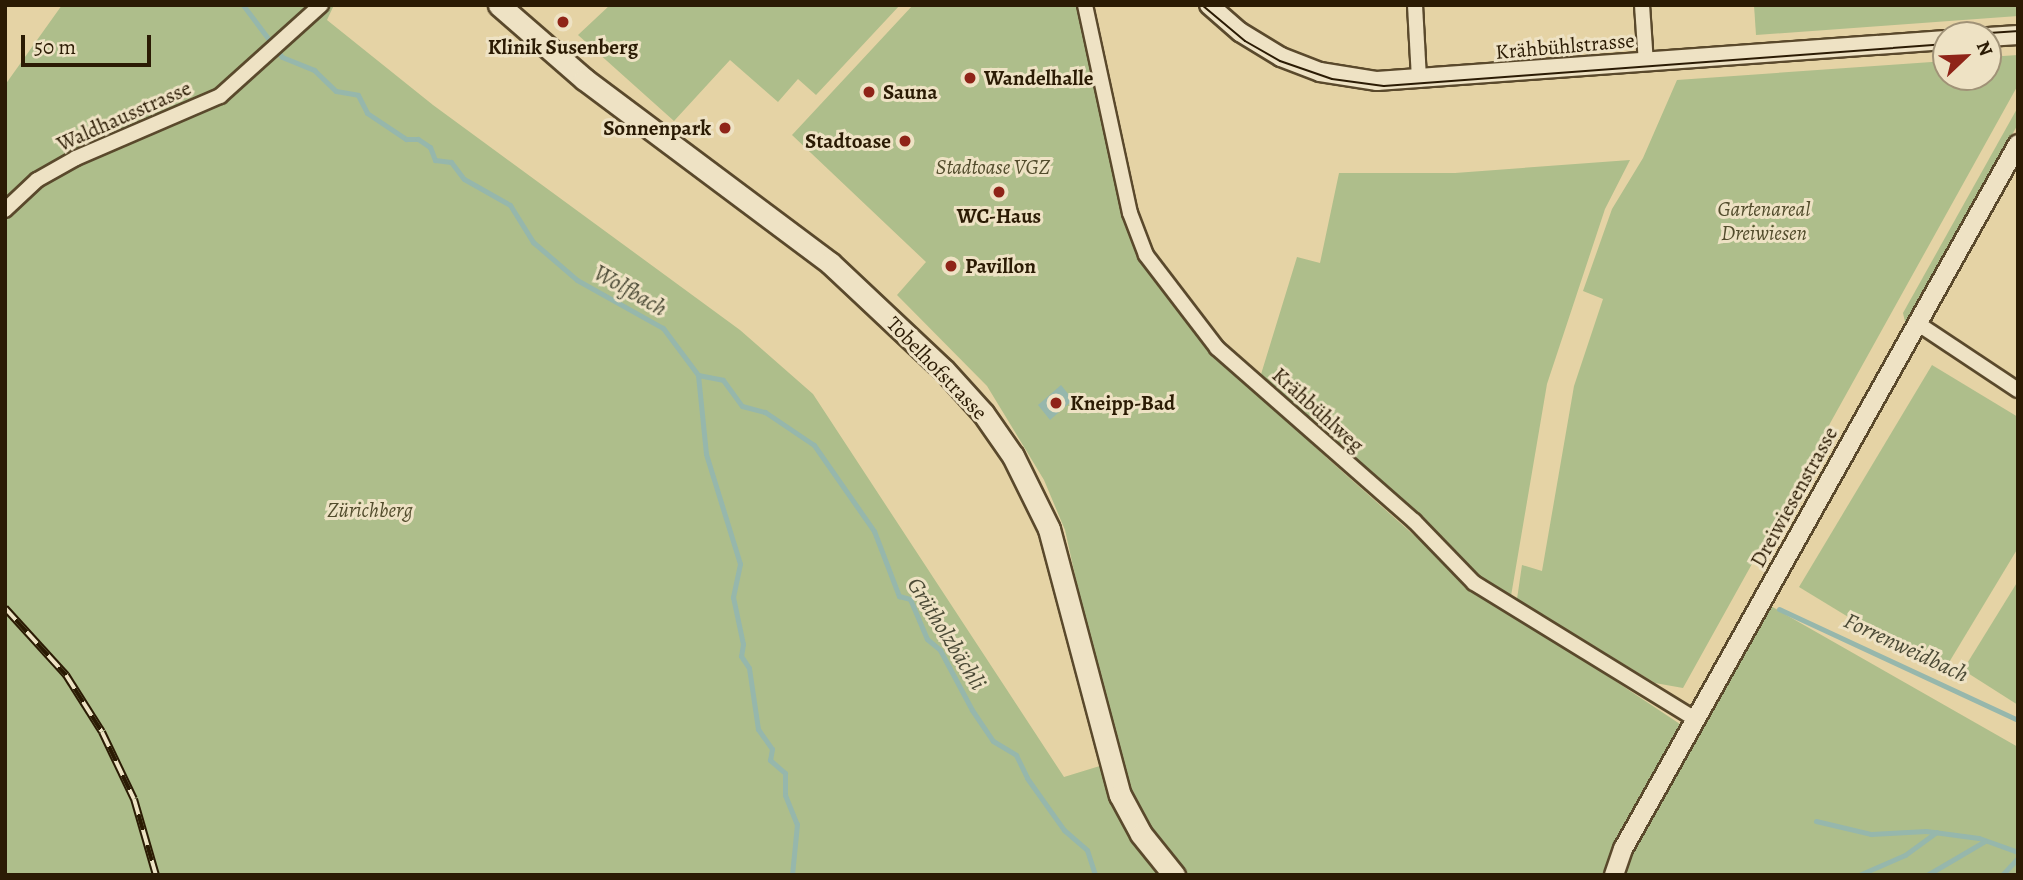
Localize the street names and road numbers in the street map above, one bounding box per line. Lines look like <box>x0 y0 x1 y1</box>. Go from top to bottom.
street label: Krähbühlstrasse <box>1494 27 1636 65</box>
street label: Waldhausstrasse <box>53 75 195 157</box>
street label: Tobelhofstrasse <box>881 311 993 425</box>
street label: Krähbühlweg <box>1267 362 1369 458</box>
street label: Dreiwiesenstrasse <box>1745 422 1843 572</box>

